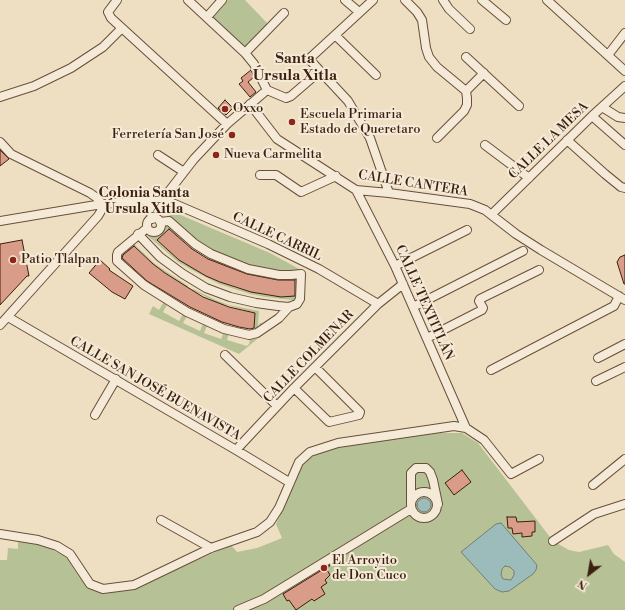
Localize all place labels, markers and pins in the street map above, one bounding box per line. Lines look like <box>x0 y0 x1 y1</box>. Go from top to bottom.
place label: Oxxo <box>233 101 263 117</box>
marker: Oxxo <box>220 104 230 114</box>
place label: Escuela Primaria Estado de Queretaro <box>300 107 421 138</box>
marker: Escuela Primaria Estado de Queretaro <box>287 117 297 127</box>
place label: Ferretería San José <box>112 127 224 143</box>
marker: Ferretería San José <box>227 130 237 140</box>
place label: Nueva Carmelita <box>224 147 322 163</box>
marker: Nueva Carmelita <box>211 150 221 160</box>
place label: Patio Tlalpan <box>21 252 100 268</box>
marker: Patio Tlalpan <box>8 255 18 265</box>
place label: El Arroyito de Don Cuco <box>332 553 407 584</box>
marker: El Arroyito de Don Cuco <box>319 563 329 573</box>

